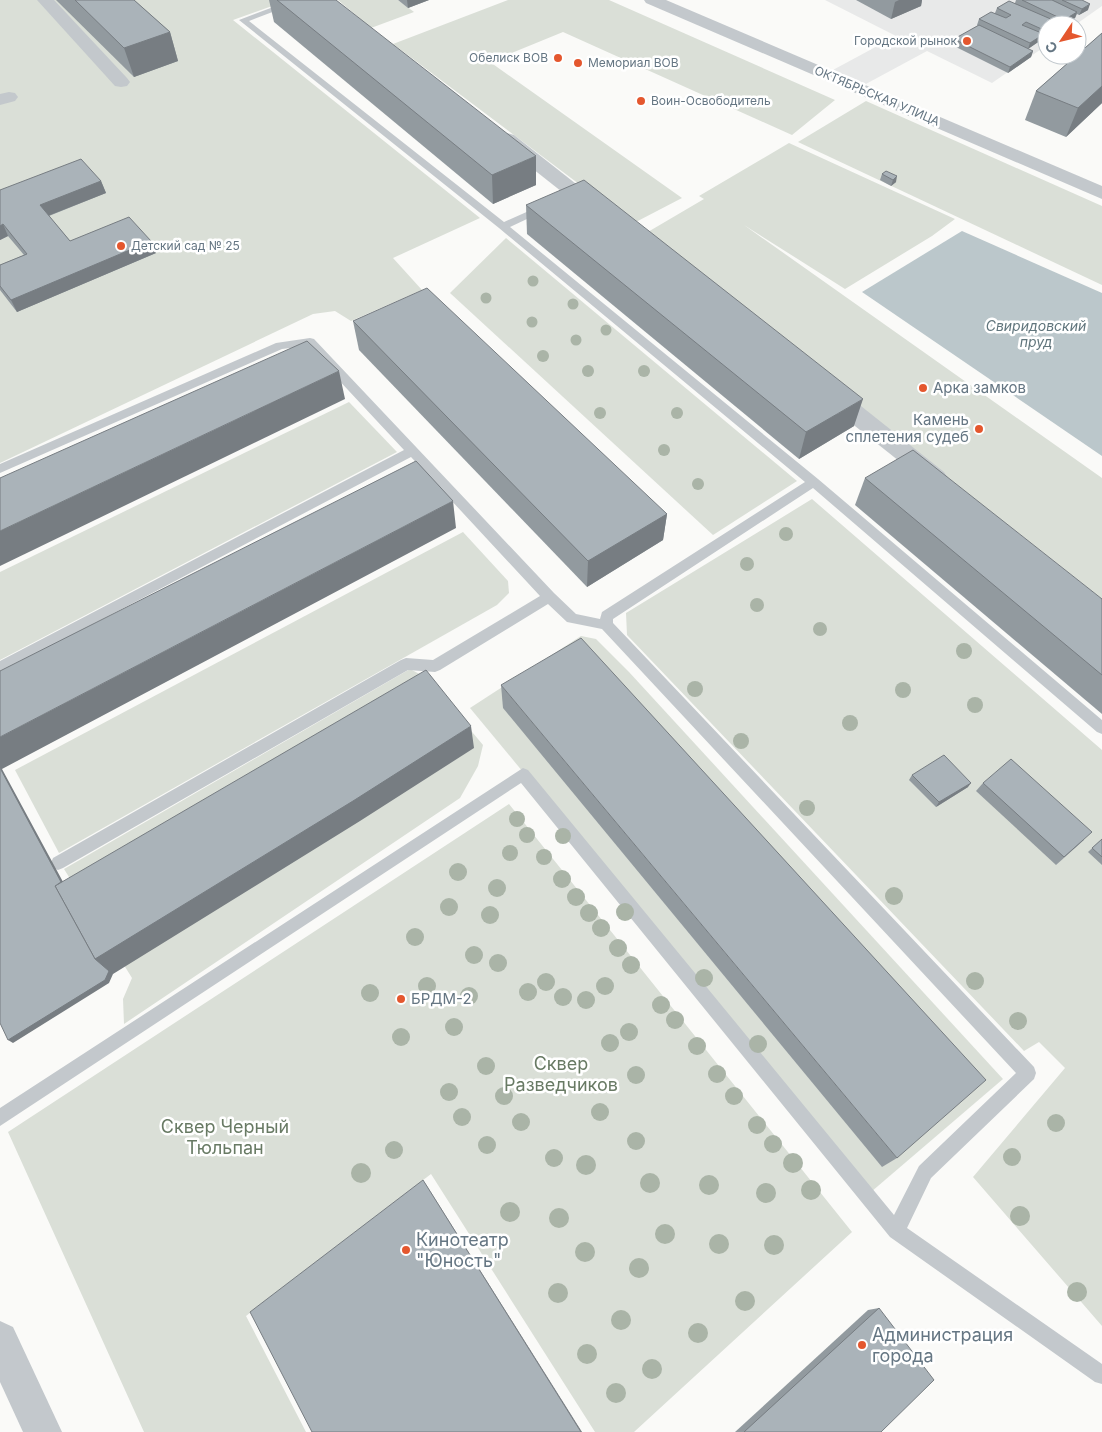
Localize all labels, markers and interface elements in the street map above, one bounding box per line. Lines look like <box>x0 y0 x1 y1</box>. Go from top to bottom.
north arrow <box>1037 15 1087 65</box>
place label: Городской рынок <box>854 33 957 48</box>
marker: Городской рынок <box>961 35 973 47</box>
text: С <box>1041 39 1061 57</box>
place label: Обелиск ВОВ <box>469 50 548 65</box>
marker: Обелиск ВОВ <box>552 52 564 64</box>
place label: Мемориал ВОВ <box>588 55 679 70</box>
marker: Мемориал ВОВ <box>572 57 584 69</box>
street label: ОКТЯБРЬСКАЯ УЛИЦА <box>812 62 942 129</box>
place label: Воин-Освободитель <box>651 93 771 108</box>
marker: Воин-Освободитель <box>635 95 647 107</box>
place label: Детский сад № 25 <box>131 238 240 253</box>
marker: Детский сад № 25 <box>115 240 127 252</box>
water label: Свиридовский пруд <box>986 317 1086 350</box>
place label: Арка замков <box>933 378 1026 397</box>
marker: Арка замков <box>917 382 929 394</box>
place label: Камень сплетения судеб <box>845 410 969 446</box>
marker: Камень сплетения судеб <box>973 423 985 435</box>
place label: БРДМ-2 <box>411 989 472 1008</box>
marker: БРДМ-2 <box>395 993 407 1005</box>
park label: Сквер Разведчиков <box>504 1053 618 1095</box>
park label: Сквер Черный Тюльпан <box>161 1116 289 1158</box>
place label: Кинотеатр "Юность" <box>416 1229 509 1271</box>
marker: Кинотеатр "Юность" <box>400 1244 412 1256</box>
place label: Администрация города <box>872 1324 1013 1366</box>
marker: Администрация города <box>856 1339 868 1351</box>

